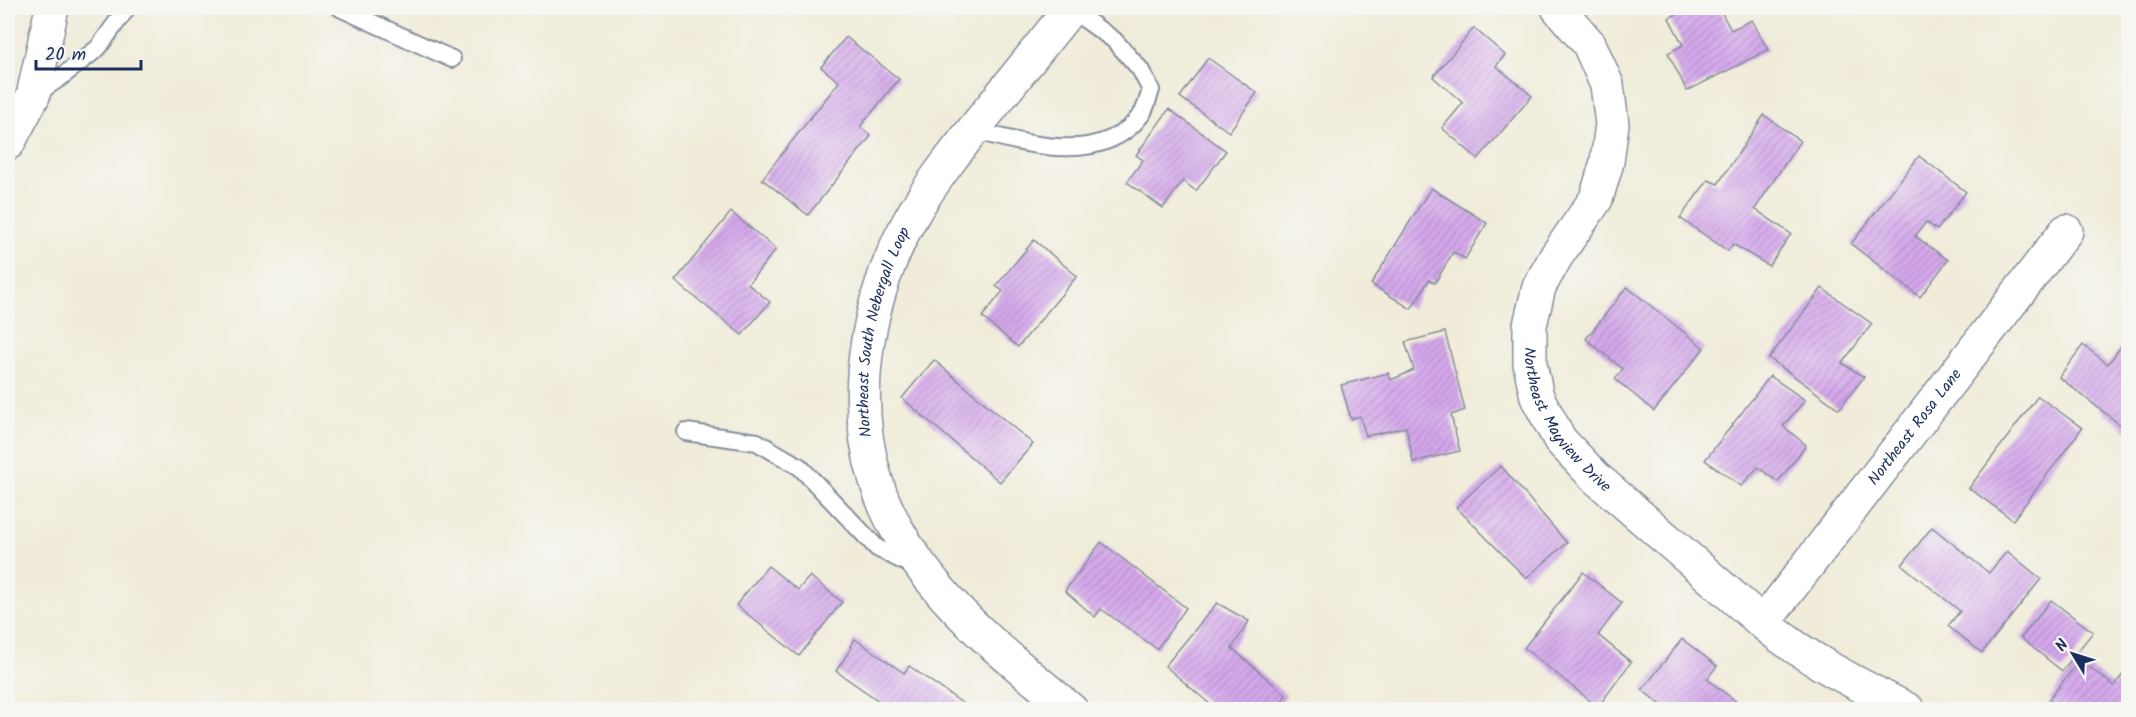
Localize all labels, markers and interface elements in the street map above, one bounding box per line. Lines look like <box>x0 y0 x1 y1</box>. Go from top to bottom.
scale bar <box>36 33 141 71</box>
text: 20 m <box>45 41 86 70</box>
street label: Northeast South Nebergall Loop <box>851 222 917 439</box>
street label: Northeast Mayview Drive <box>1518 347 1617 498</box>
street label: Northeast Rosa Lane <box>1861 363 1968 490</box>
north arrow <box>2043 624 2103 684</box>
text: N <box>2049 634 2075 657</box>

